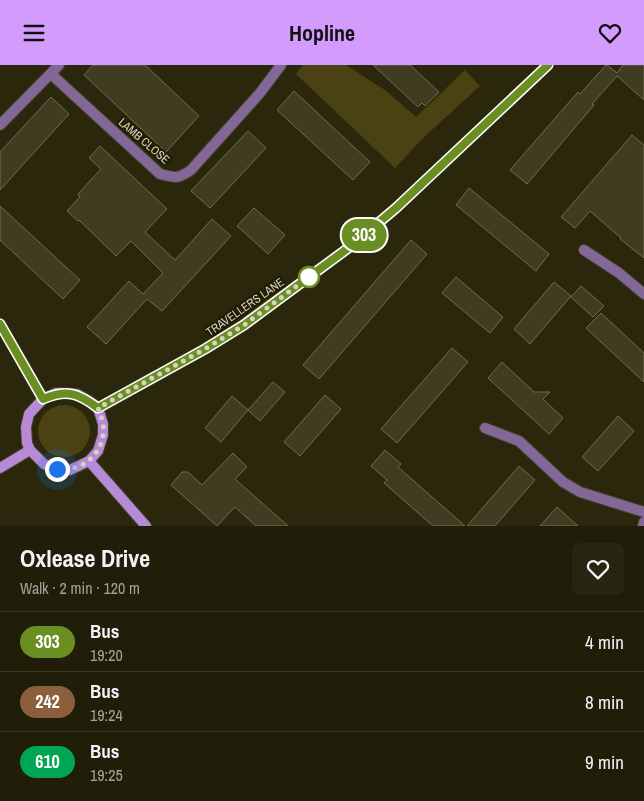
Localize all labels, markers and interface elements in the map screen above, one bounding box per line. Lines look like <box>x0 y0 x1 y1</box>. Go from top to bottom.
text: Hopline <box>289 18 355 48</box>
icon: menu <box>20 19 48 47</box>
icon: heart <box>596 19 624 47</box>
street label: LAMB CLOSE <box>115 114 173 168</box>
line badge: 303 <box>335 219 393 251</box>
text: 303 <box>352 222 376 247</box>
unlabelled marker <box>298 266 320 288</box>
street label: TRAVELLERS LANE <box>203 274 287 340</box>
your location <box>45 457 70 482</box>
text: Oxlease Drive <box>20 542 150 574</box>
button: heart <box>572 543 624 595</box>
text: Walk · 2 min · 120 m <box>20 577 140 599</box>
text: Bus <box>90 618 119 644</box>
text: 303 <box>35 629 60 654</box>
text: 4 min <box>585 629 624 655</box>
text: 19:20 <box>90 644 123 666</box>
text: Bus <box>90 678 119 704</box>
text: 242 <box>35 689 60 714</box>
text: 8 min <box>585 689 624 715</box>
text: 19:24 <box>90 704 123 726</box>
text: Bus <box>90 738 119 764</box>
text: 610 <box>35 749 60 774</box>
text: 9 min <box>585 749 624 775</box>
text: 19:25 <box>90 764 123 786</box>

